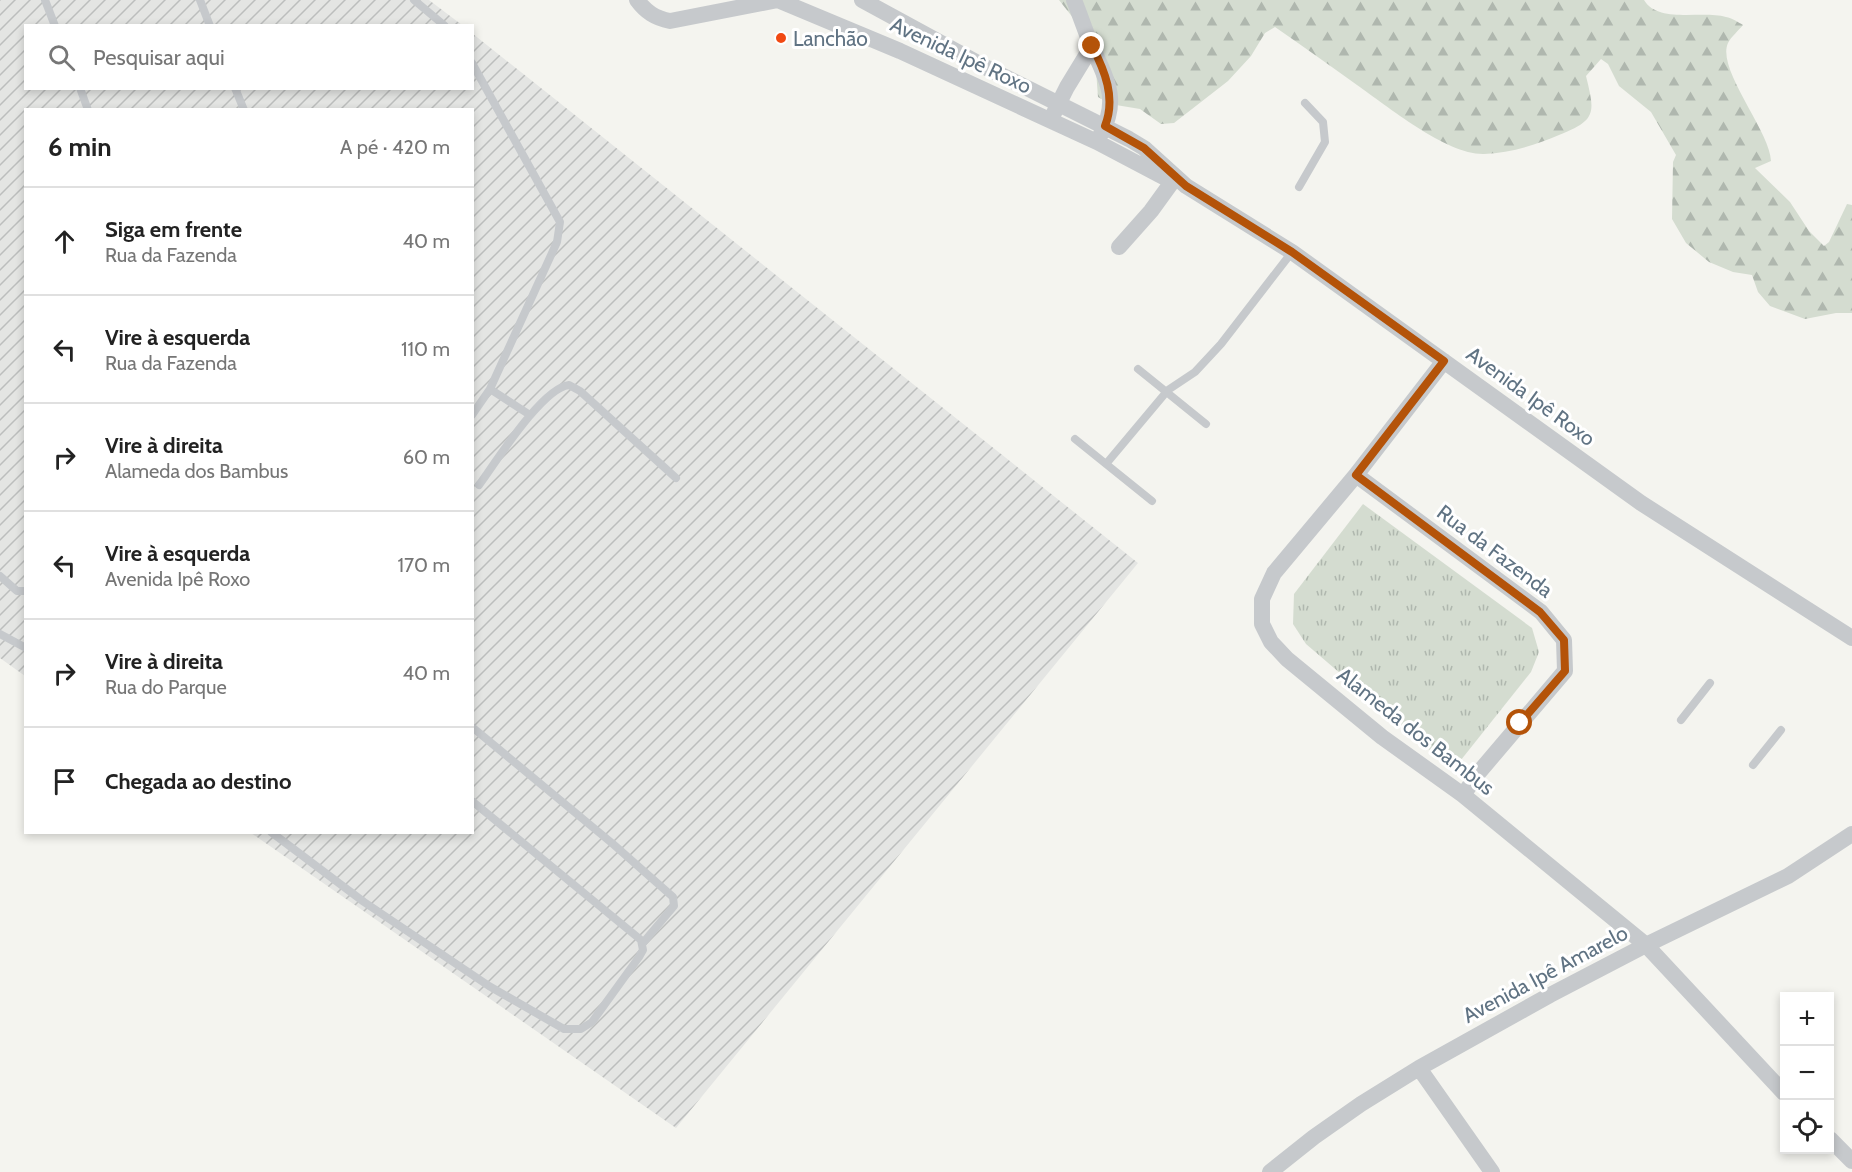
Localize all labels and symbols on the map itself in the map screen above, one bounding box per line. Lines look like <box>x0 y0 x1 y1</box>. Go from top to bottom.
street label: Avenida Ipê Roxo <box>887 11 1035 99</box>
place label: Lanchão <box>793 26 868 51</box>
marker: Lanchão <box>774 31 788 45</box>
route end <box>1078 32 1104 58</box>
street label: Avenida Ipê Roxo <box>1462 341 1600 451</box>
street label: Rua da Fazenda <box>1432 499 1558 603</box>
street label: Alameda dos Bambus <box>1332 662 1500 800</box>
route start <box>1506 709 1532 735</box>
street label: Avenida Ipê Amarelo <box>1458 920 1632 1028</box>

